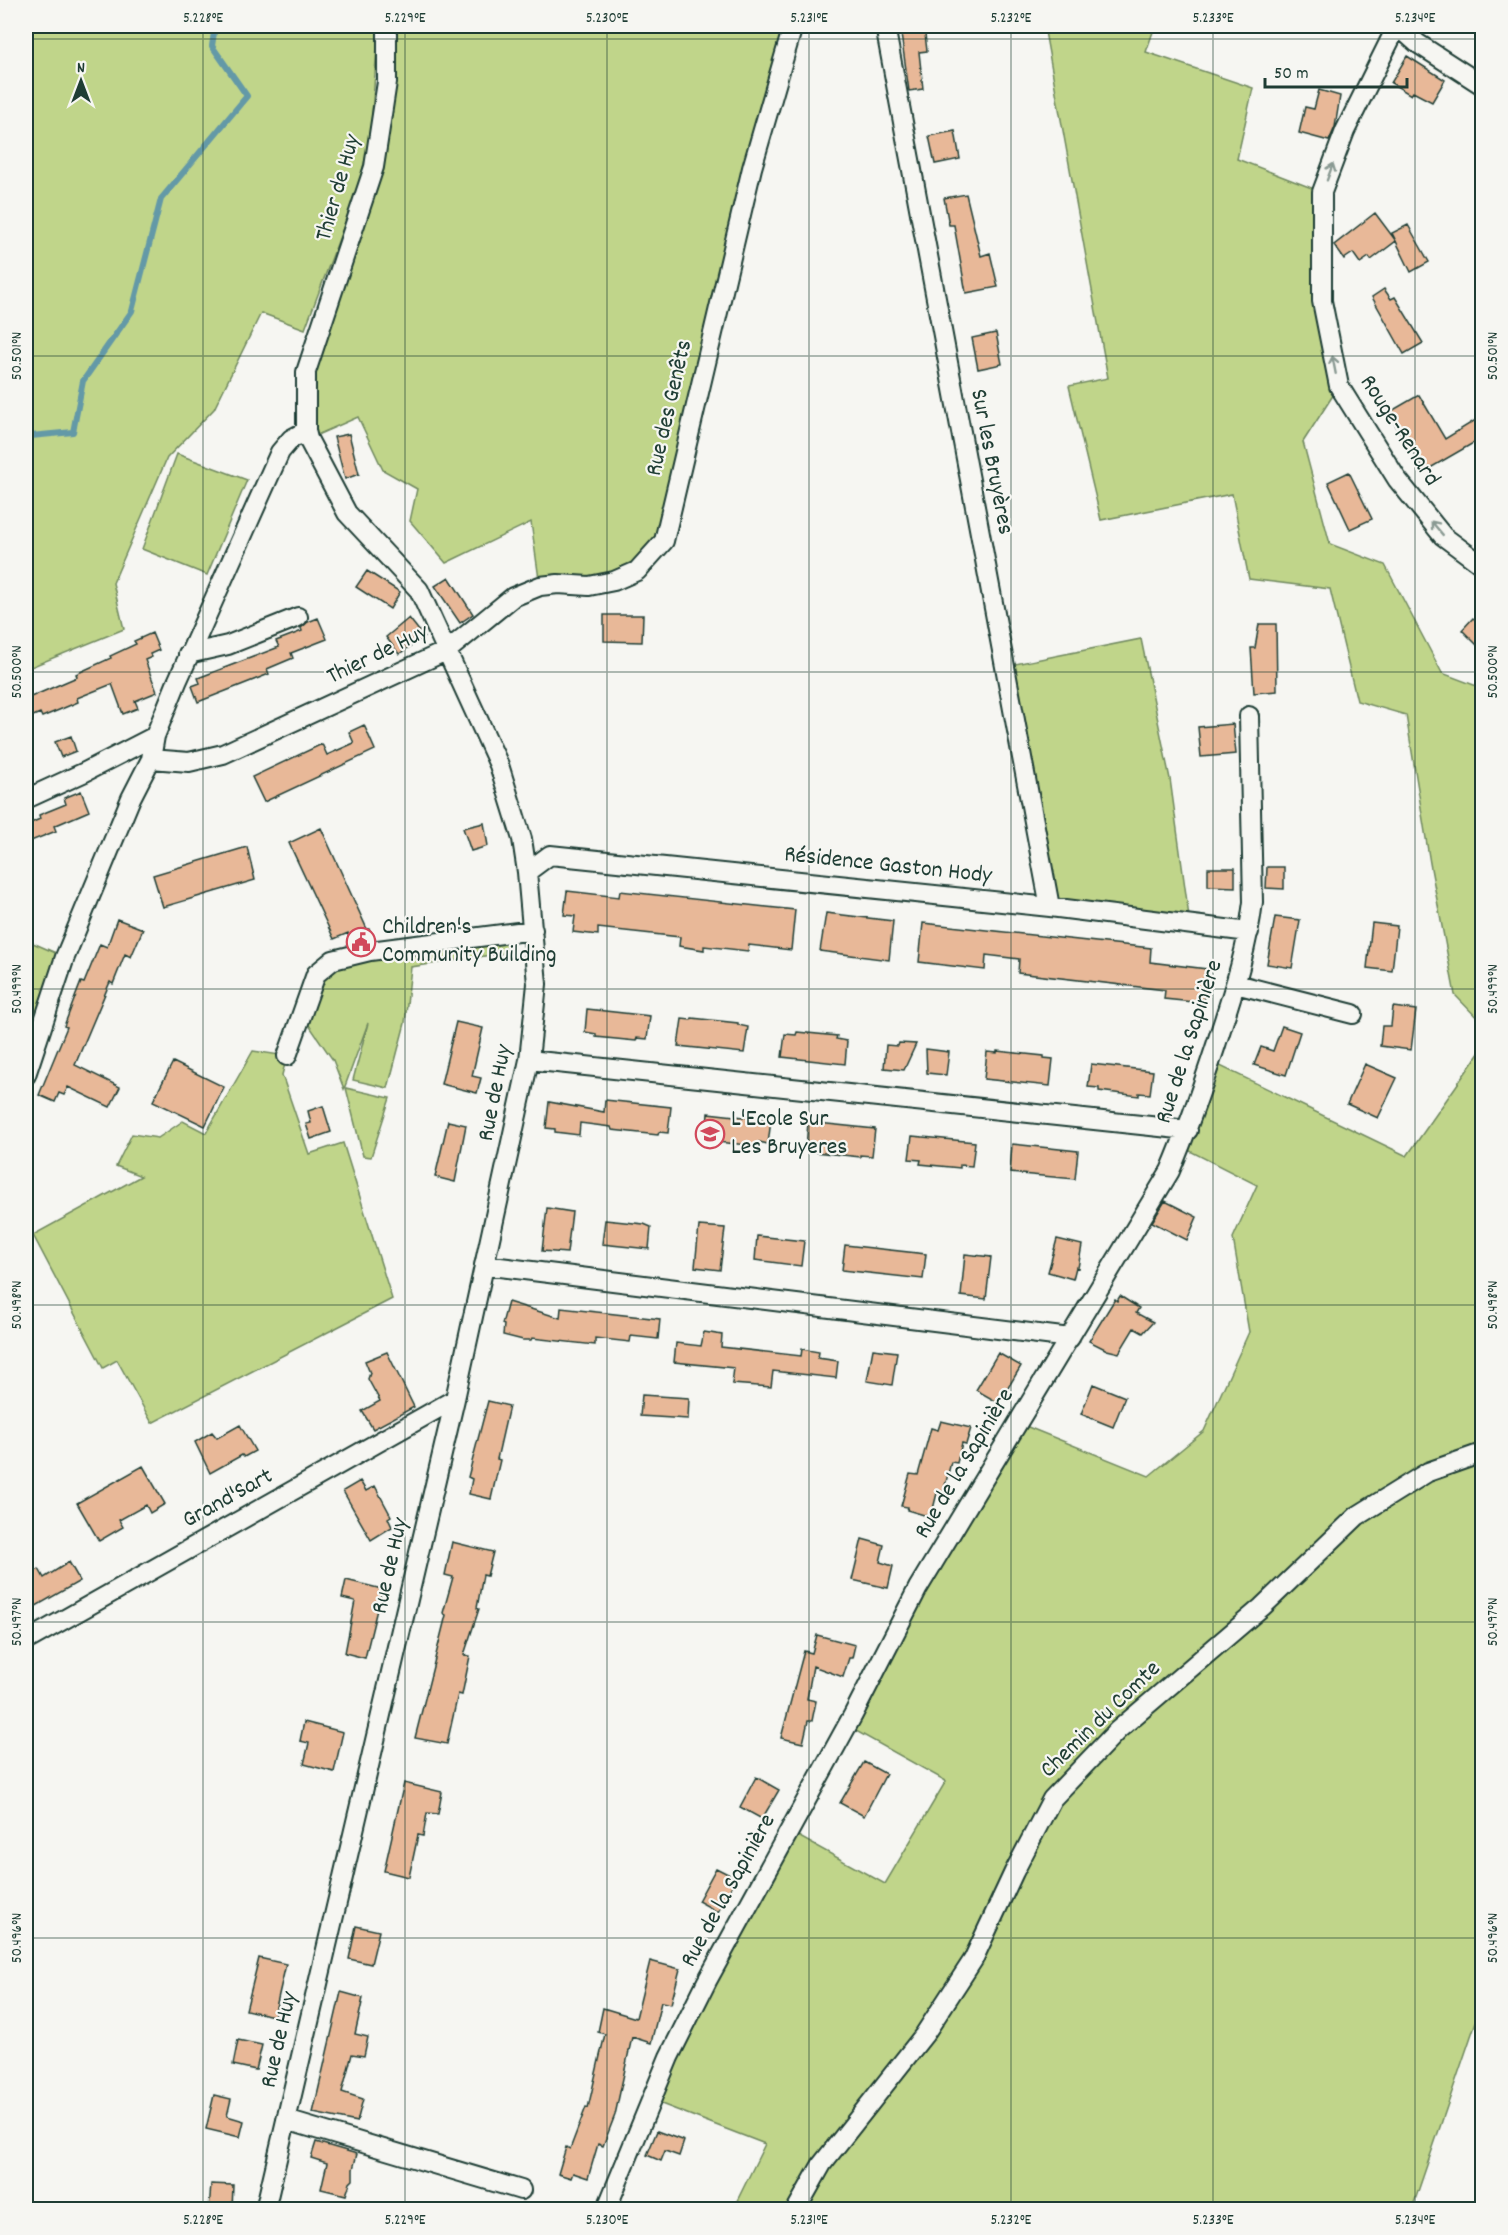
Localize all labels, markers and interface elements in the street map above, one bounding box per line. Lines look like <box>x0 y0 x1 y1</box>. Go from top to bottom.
text: 5.228°E <box>183 8 223 30</box>
text: 5.229°E <box>384 8 426 30</box>
text: 5.230°E <box>586 8 628 30</box>
text: 5.231°E <box>790 8 828 30</box>
text: 5.232°E <box>991 8 1032 30</box>
text: 5.233°E <box>1193 8 1234 30</box>
text: 5.234°E <box>1395 8 1435 30</box>
north arrow <box>51 51 111 111</box>
scale bar <box>1265 51 1408 89</box>
text: N <box>77 57 85 80</box>
text: 50 m <box>1274 62 1309 87</box>
street label: Thier de Huy <box>308 129 371 245</box>
one-way arrow <box>1325 163 1336 182</box>
text: 50.501°N <box>7 332 29 380</box>
text: 50.501°N <box>1483 332 1505 380</box>
street label: Rue des Genêts <box>638 337 702 479</box>
one-way arrow <box>1328 355 1340 374</box>
street label: Rouge-Renard <box>1350 369 1448 493</box>
street label: Sur les Bruyères <box>960 386 1022 538</box>
one-way arrow <box>1430 521 1444 536</box>
street label: Thier de Huy <box>321 615 436 694</box>
text: 50.500°N <box>7 645 29 699</box>
text: 50.500°N <box>1483 645 1505 699</box>
street label: Résidence Gaston Hody <box>782 838 995 894</box>
place label: Children's Community Building <box>382 911 556 973</box>
public building icon: Children's Community Building <box>345 926 377 958</box>
street label: Rue de la Sapinière <box>1147 956 1233 1128</box>
text: 50.499°N <box>7 964 29 1014</box>
text: 50.499°N <box>1483 964 1505 1014</box>
street label: Rue de Huy <box>470 1041 522 1144</box>
place label: L'Ecole Sur Les Bruyeres <box>731 1103 847 1165</box>
school or university icon: L'Ecole Sur Les Bruyeres <box>694 1118 726 1150</box>
text: 50.498°N <box>7 1281 29 1329</box>
text: 50.498°N <box>1483 1281 1505 1329</box>
street label: Rue de la Sapinière <box>907 1382 1023 1546</box>
street label: Grand'Sart <box>176 1460 280 1538</box>
street label: Rue de Huy <box>363 1513 419 1617</box>
text: 50.497°N <box>7 1598 29 1646</box>
text: 50.497°N <box>1483 1598 1505 1646</box>
street label: Chemin du Comte <box>1033 1653 1169 1787</box>
street label: Rue de la Sapinière <box>673 1808 785 1974</box>
text: 50.496°N <box>7 1913 29 1963</box>
text: 50.496°N <box>1483 1913 1505 1963</box>
street label: Rue de Huy <box>252 1987 308 2091</box>
text: 5.228°E <box>183 2210 223 2232</box>
text: 5.229°E <box>384 2210 426 2232</box>
text: 5.230°E <box>586 2210 628 2232</box>
text: 5.231°E <box>790 2210 828 2232</box>
text: 5.232°E <box>991 2210 1032 2232</box>
text: 5.233°E <box>1193 2210 1234 2232</box>
text: 5.234°E <box>1395 2210 1435 2232</box>

